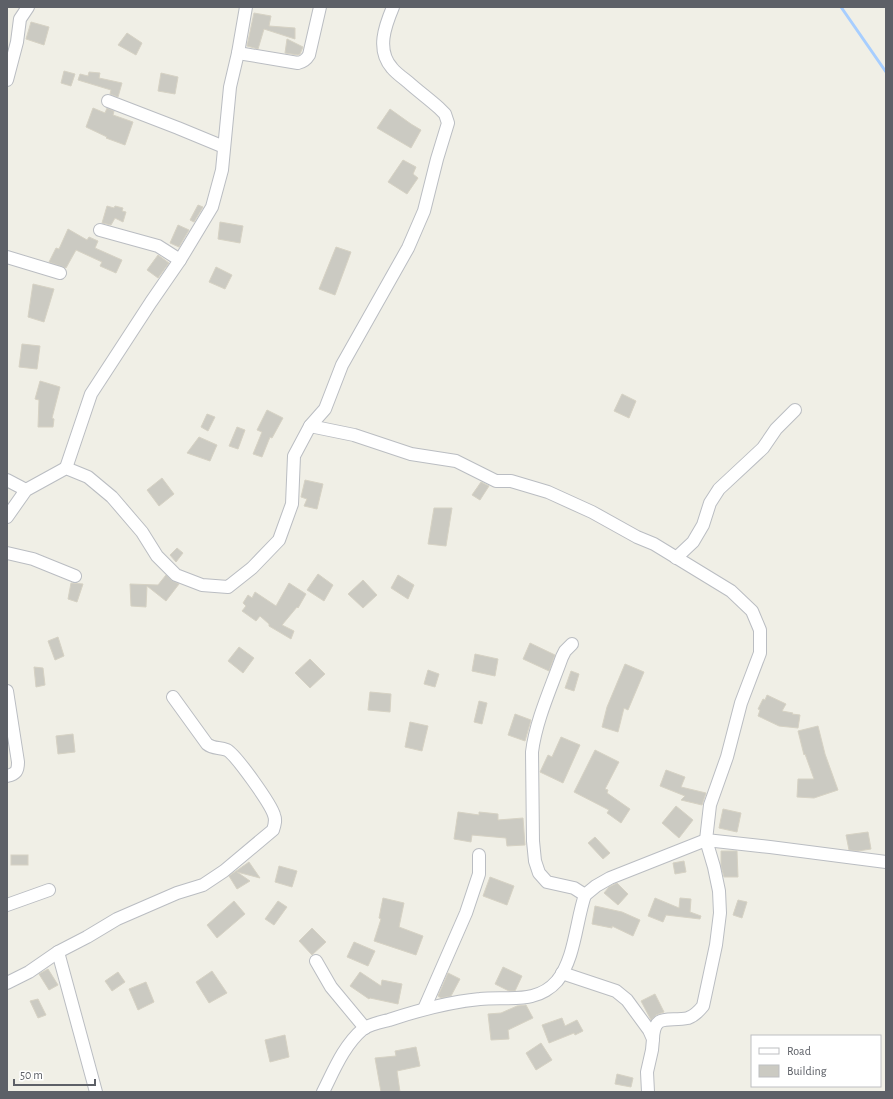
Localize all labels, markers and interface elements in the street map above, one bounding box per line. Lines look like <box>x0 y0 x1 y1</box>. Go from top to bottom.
legend <box>751 1035 881 1087</box>
text: Road <box>787 1045 811 1057</box>
scale bar <box>14 1061 95 1087</box>
text: Building <box>787 1065 827 1077</box>
text: 50 m <box>20 1069 43 1081</box>

